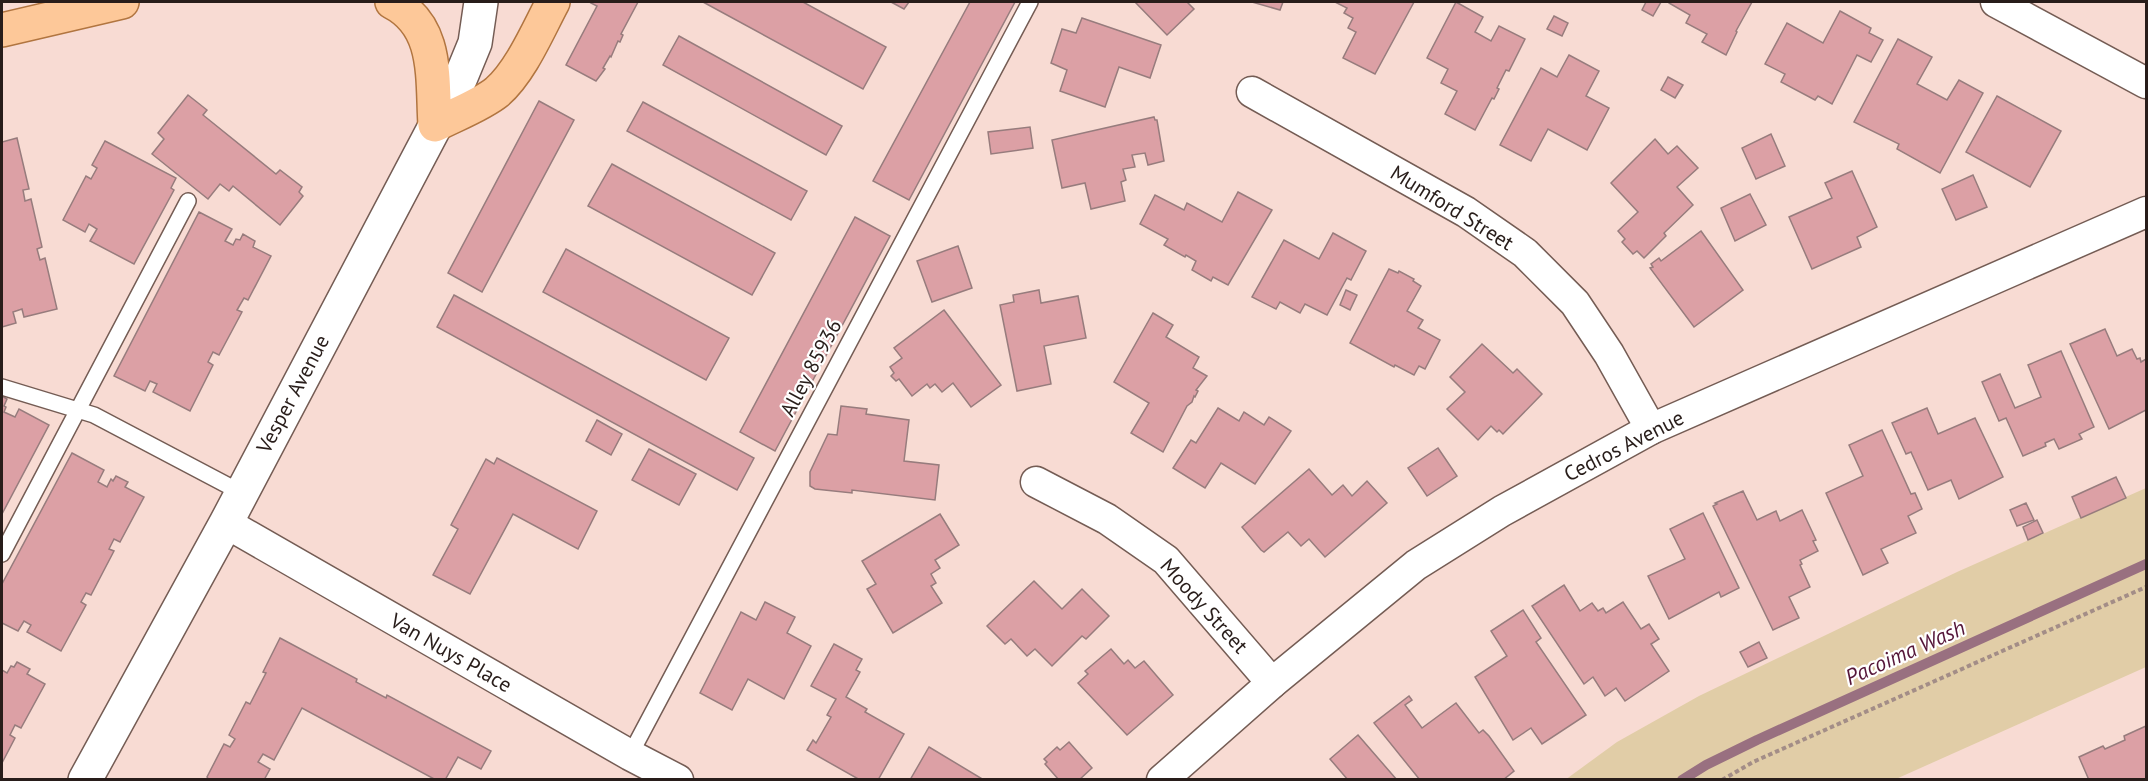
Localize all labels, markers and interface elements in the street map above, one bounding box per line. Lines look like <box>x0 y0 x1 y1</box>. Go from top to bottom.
street label: Mumford Street <box>1386 159 1519 256</box>
street label: Alley 85936 <box>774 314 848 421</box>
street label: Vesper Avenue <box>250 330 335 458</box>
street label: Cedros Avenue <box>1559 404 1688 487</box>
street label: Moody Street <box>1155 553 1254 659</box>
street label: Van Nuys Place <box>385 606 517 698</box>
water label: Pacoima Wash <box>1841 613 1969 691</box>

